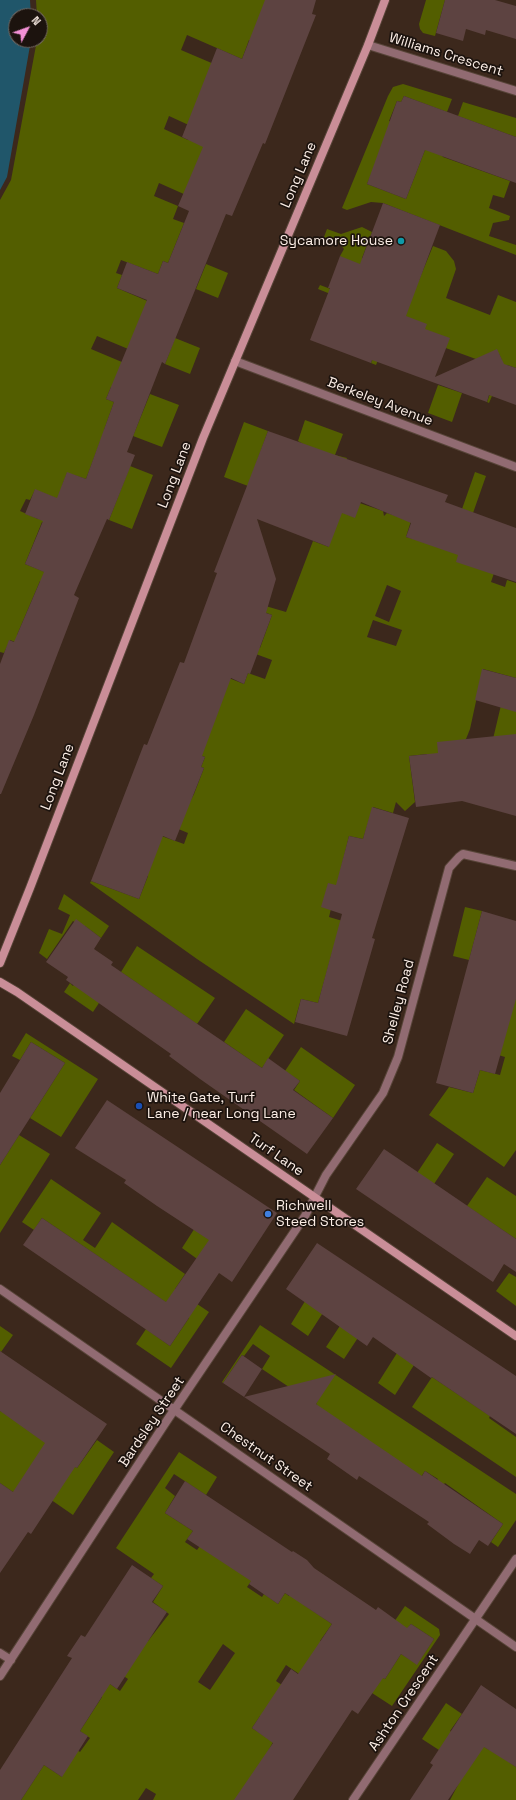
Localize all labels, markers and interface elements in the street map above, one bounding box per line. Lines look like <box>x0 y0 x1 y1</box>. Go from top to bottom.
north arrow <box>8 8 48 48</box>
text: N <box>29 13 44 28</box>
street label: Williams Crescent <box>387 30 505 80</box>
street label: Long Lane <box>278 140 320 210</box>
place label: Sycamore House <box>280 233 393 249</box>
marker: Sycamore House <box>396 236 406 246</box>
street label: Berkeley Avenue <box>325 374 435 430</box>
street label: Long Lane <box>155 439 195 511</box>
street label: Long Lane <box>38 741 78 813</box>
street label: Shelley Road <box>380 958 418 1046</box>
place label: White Gate, Turf Lane / near Long Lane <box>147 1090 296 1122</box>
marker: White Gate, Turf Lane / near Long Lane <box>134 1101 144 1111</box>
street label: Turf Lane <box>245 1130 307 1180</box>
place label: Richwell Steed Stores <box>276 1198 364 1230</box>
marker: Richwell Steed Stores <box>263 1209 273 1219</box>
street label: Bardsley Street <box>116 1374 188 1470</box>
street label: Chestnut Street <box>216 1419 316 1495</box>
street label: Ashton Crescent <box>366 1652 442 1754</box>

